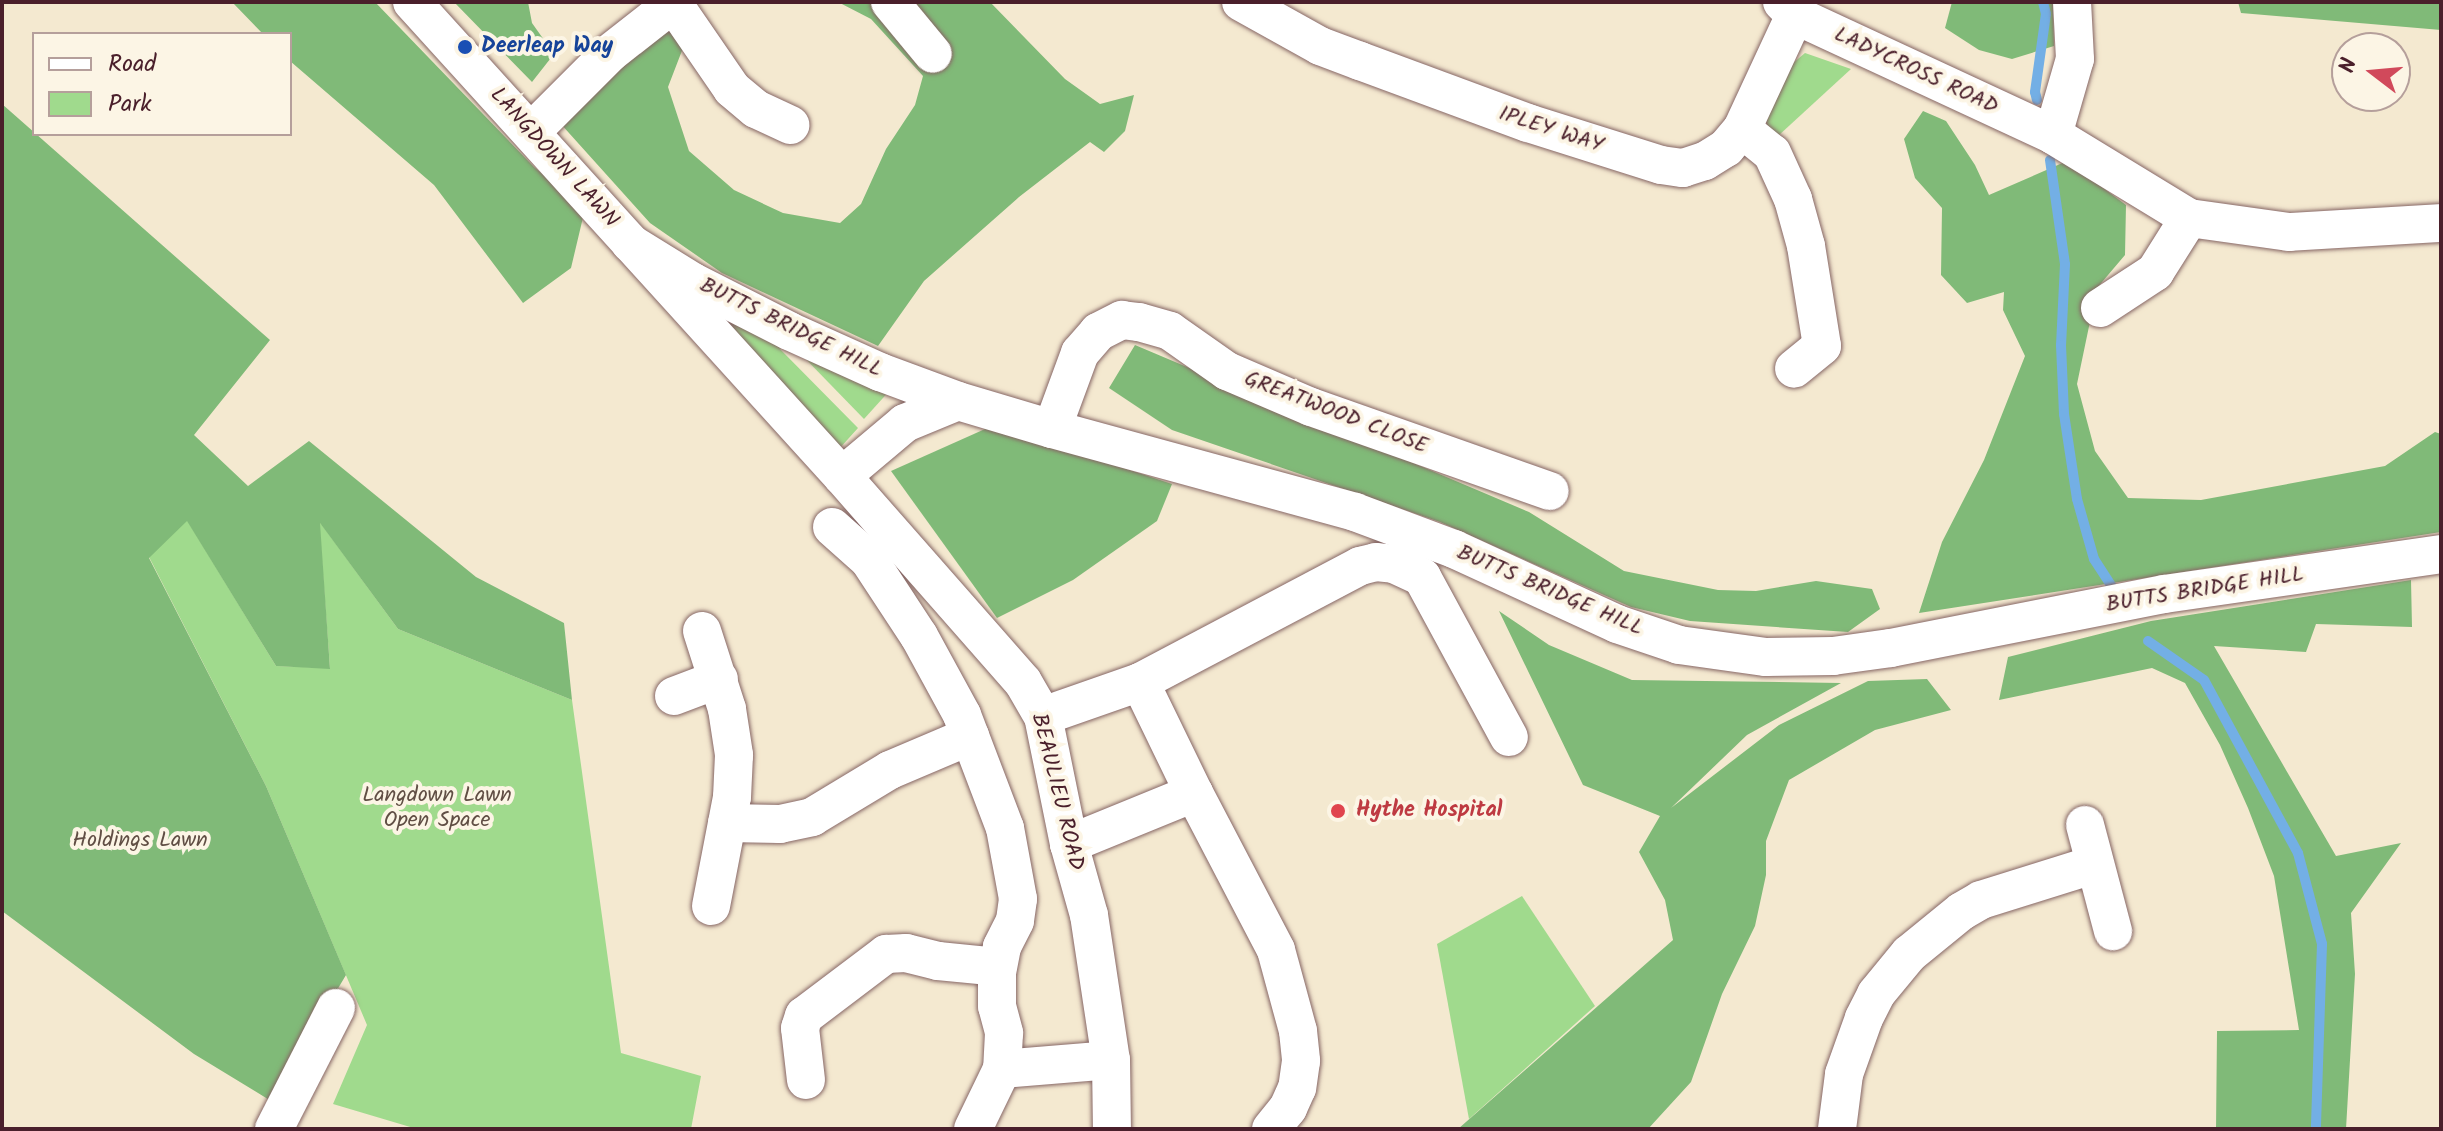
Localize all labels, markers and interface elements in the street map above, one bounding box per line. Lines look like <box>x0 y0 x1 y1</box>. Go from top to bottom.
street label: LADYCROSS ROAD <box>1830 21 2002 121</box>
legend <box>32 32 292 136</box>
north arrow <box>2331 32 2411 112</box>
place label: Deerleap Way <box>481 34 613 60</box>
marker: Deerleap Way <box>456 38 474 56</box>
text: Road <box>108 45 156 84</box>
text: N <box>2331 54 2368 77</box>
street label: LANGDOWN LAWN <box>484 82 624 234</box>
text: Park <box>108 85 152 124</box>
street label: IPLEY WAY <box>1495 101 1607 159</box>
street label: BUTTS BRIDGE HILL <box>695 272 887 384</box>
street label: GREATWOOD CLOSE <box>1240 366 1432 460</box>
street label: BUTTS BRIDGE HILL <box>1453 540 1647 642</box>
street label: BUTTS BRIDGE HILL <box>2104 561 2306 619</box>
street label: BEAULIEU ROAD <box>1025 711 1089 873</box>
park label: Langdown Lawn Open Space <box>362 782 512 834</box>
place label: Hythe Hospital <box>1356 798 1502 824</box>
marker: Hythe Hospital <box>1327 800 1349 822</box>
park label: Holdings Lawn <box>72 828 208 854</box>

